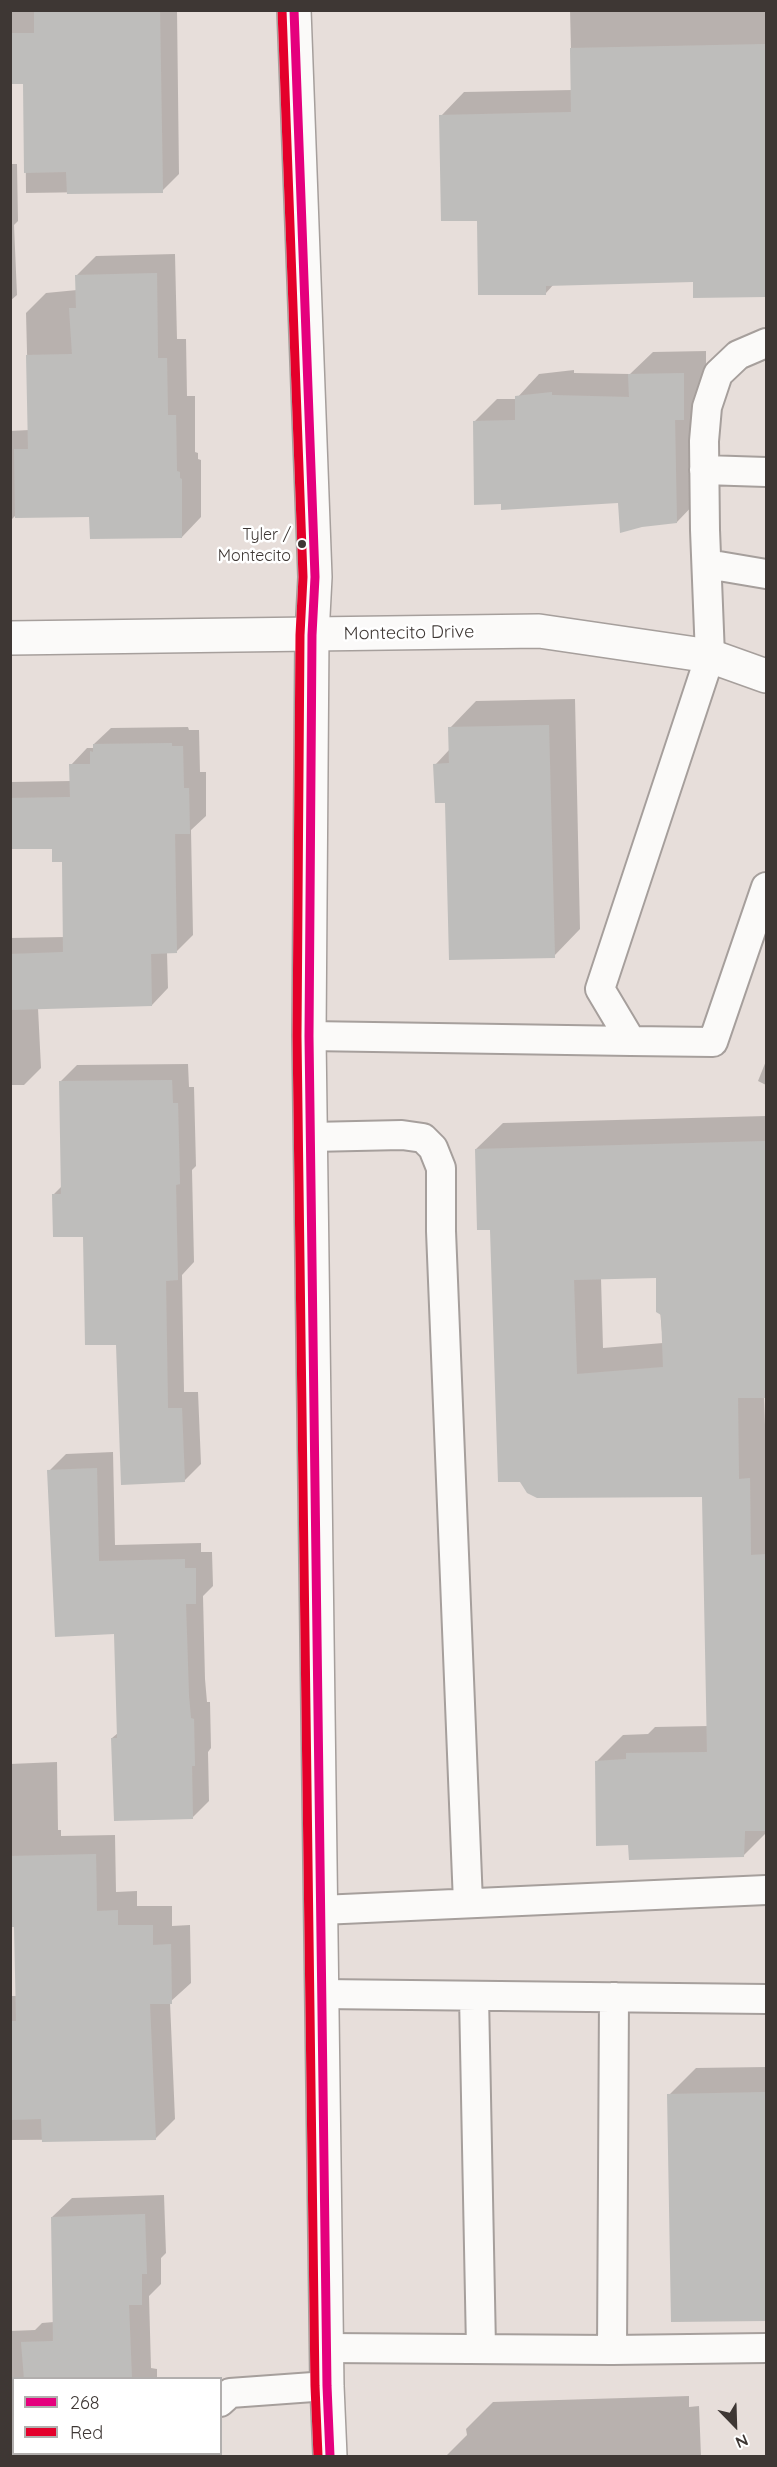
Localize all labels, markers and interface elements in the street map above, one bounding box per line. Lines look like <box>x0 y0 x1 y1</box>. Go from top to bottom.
place label: Tyler / Montecito <box>218 525 291 563</box>
marker: Tyler / Montecito <box>296 538 308 550</box>
street label: Montecito Drive <box>343 621 475 645</box>
legend <box>12 2377 222 2455</box>
text: 268 <box>70 2391 99 2414</box>
north arrow <box>705 2395 765 2455</box>
text: Red <box>70 2421 103 2444</box>
text: N <box>733 2430 751 2453</box>

